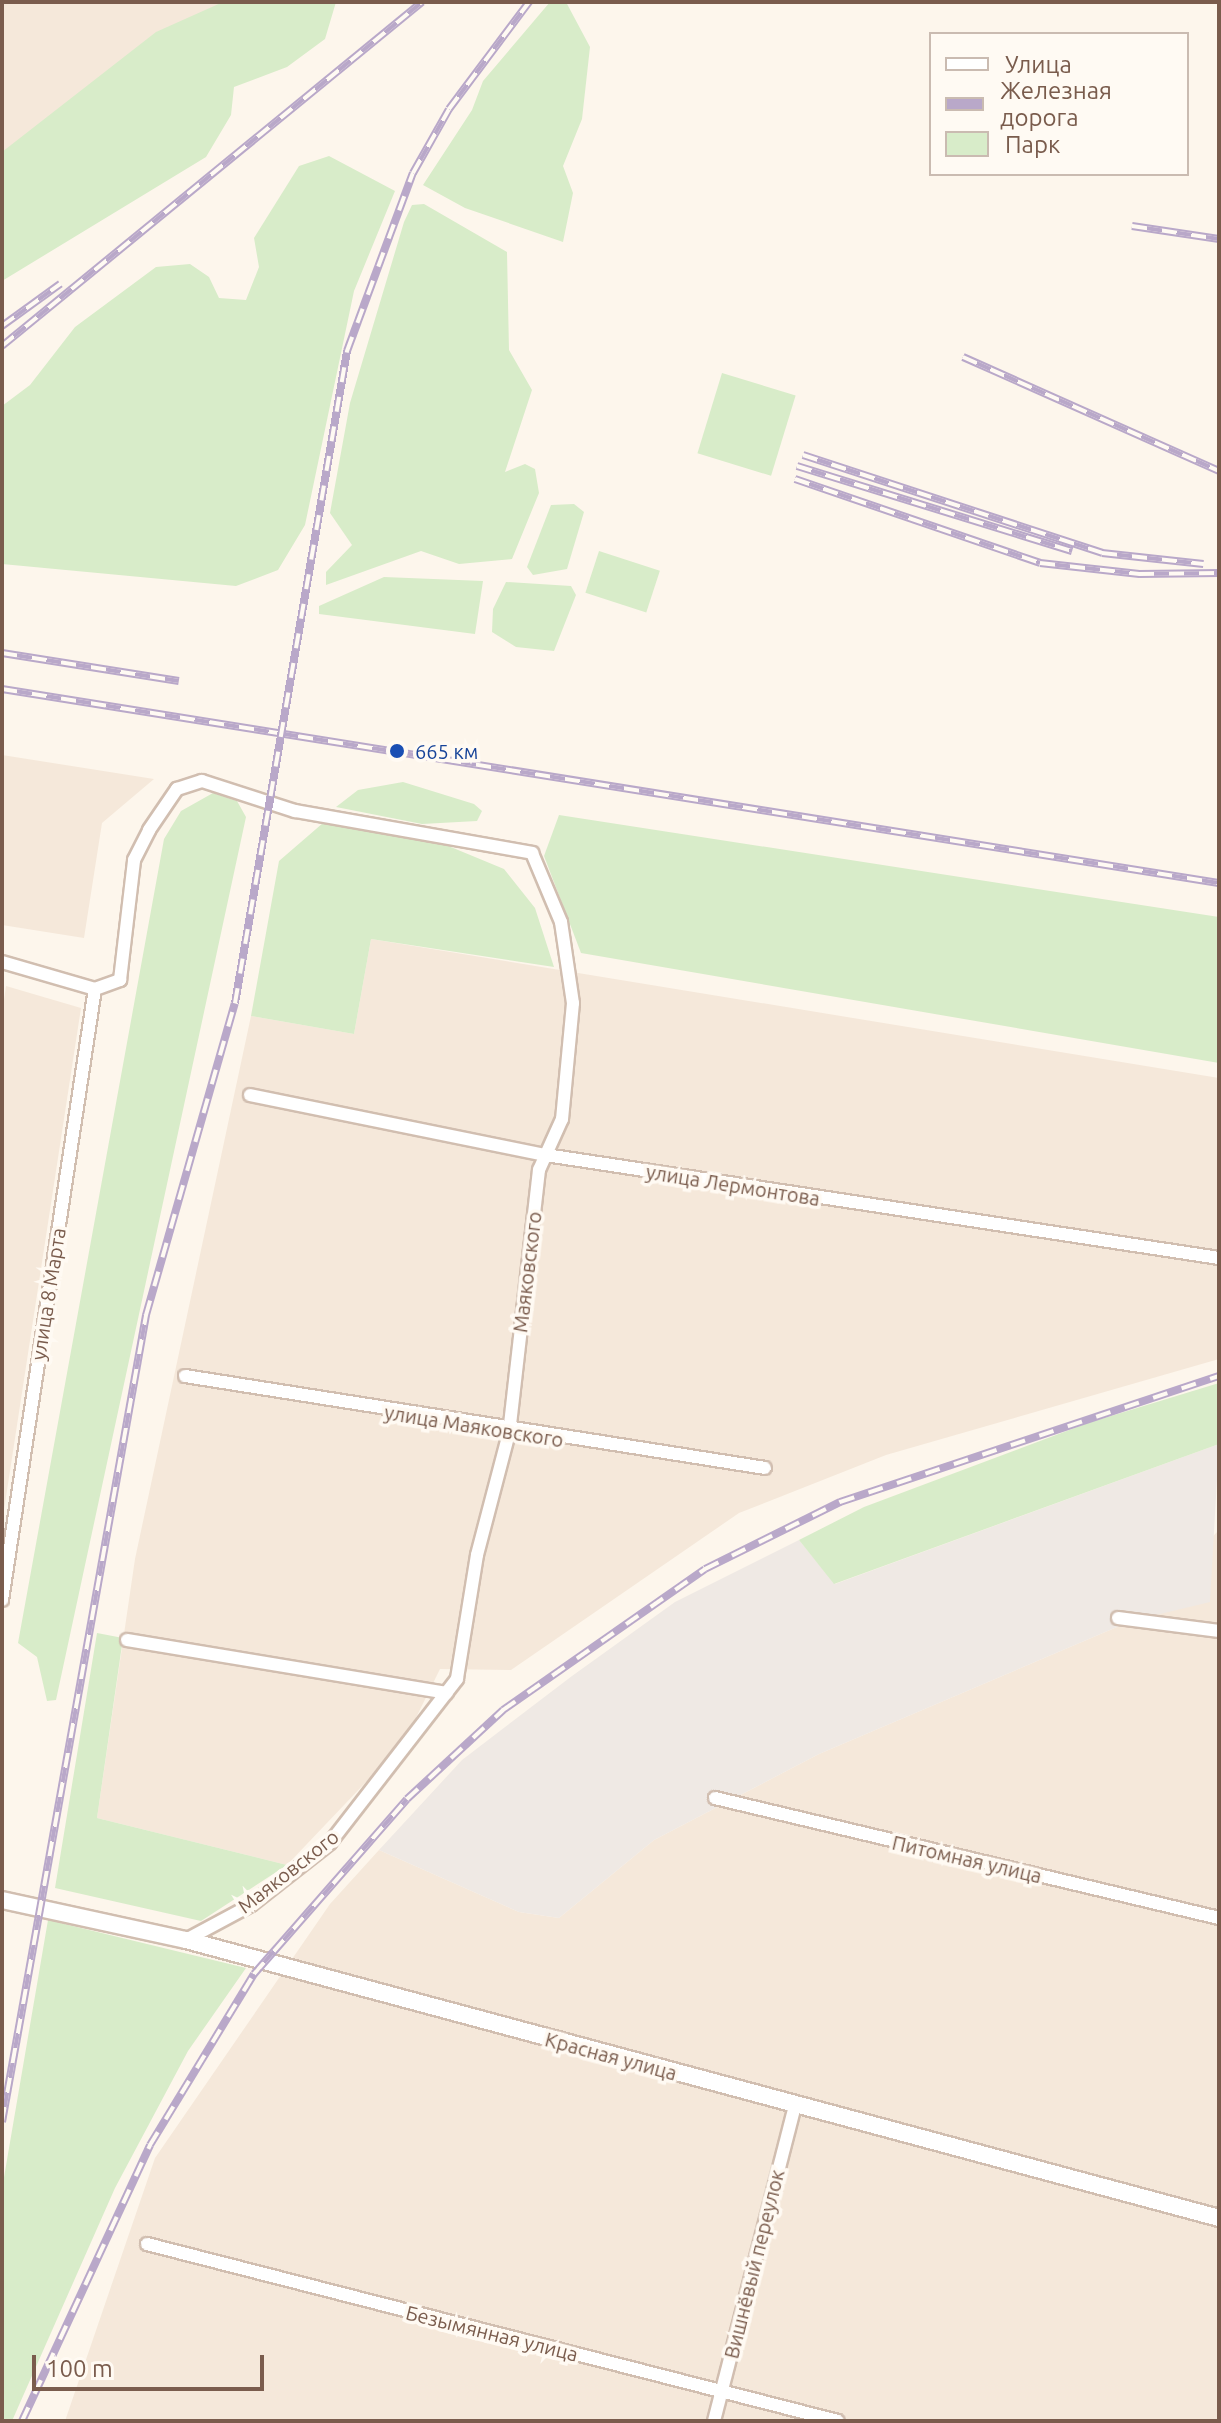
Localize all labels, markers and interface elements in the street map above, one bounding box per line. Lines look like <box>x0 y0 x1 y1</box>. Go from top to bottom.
legend <box>929 32 1189 176</box>
text: Улица <box>1005 51 1072 78</box>
text: Железная дорога <box>1000 77 1112 131</box>
text: Парк <box>1005 131 1060 158</box>
place label: 665 км <box>415 739 478 763</box>
marker: 665 км <box>386 740 408 762</box>
street label: улица Лермонтова <box>644 1159 822 1211</box>
street label: Маяковского <box>508 1210 546 1334</box>
street label: улица 8 Марта <box>26 1226 70 1362</box>
street label: улица Маяковского <box>383 1400 565 1452</box>
street label: Маяковского <box>233 1824 343 1918</box>
street label: Питомная улица <box>890 1830 1044 1888</box>
street label: Красная улица <box>542 2027 680 2085</box>
street label: Вишнёвый переулок <box>719 2167 789 2361</box>
street label: Безымянная улица <box>403 2300 581 2366</box>
scale bar <box>36 2339 268 2389</box>
text: 100 m <box>46 2355 113 2382</box>

